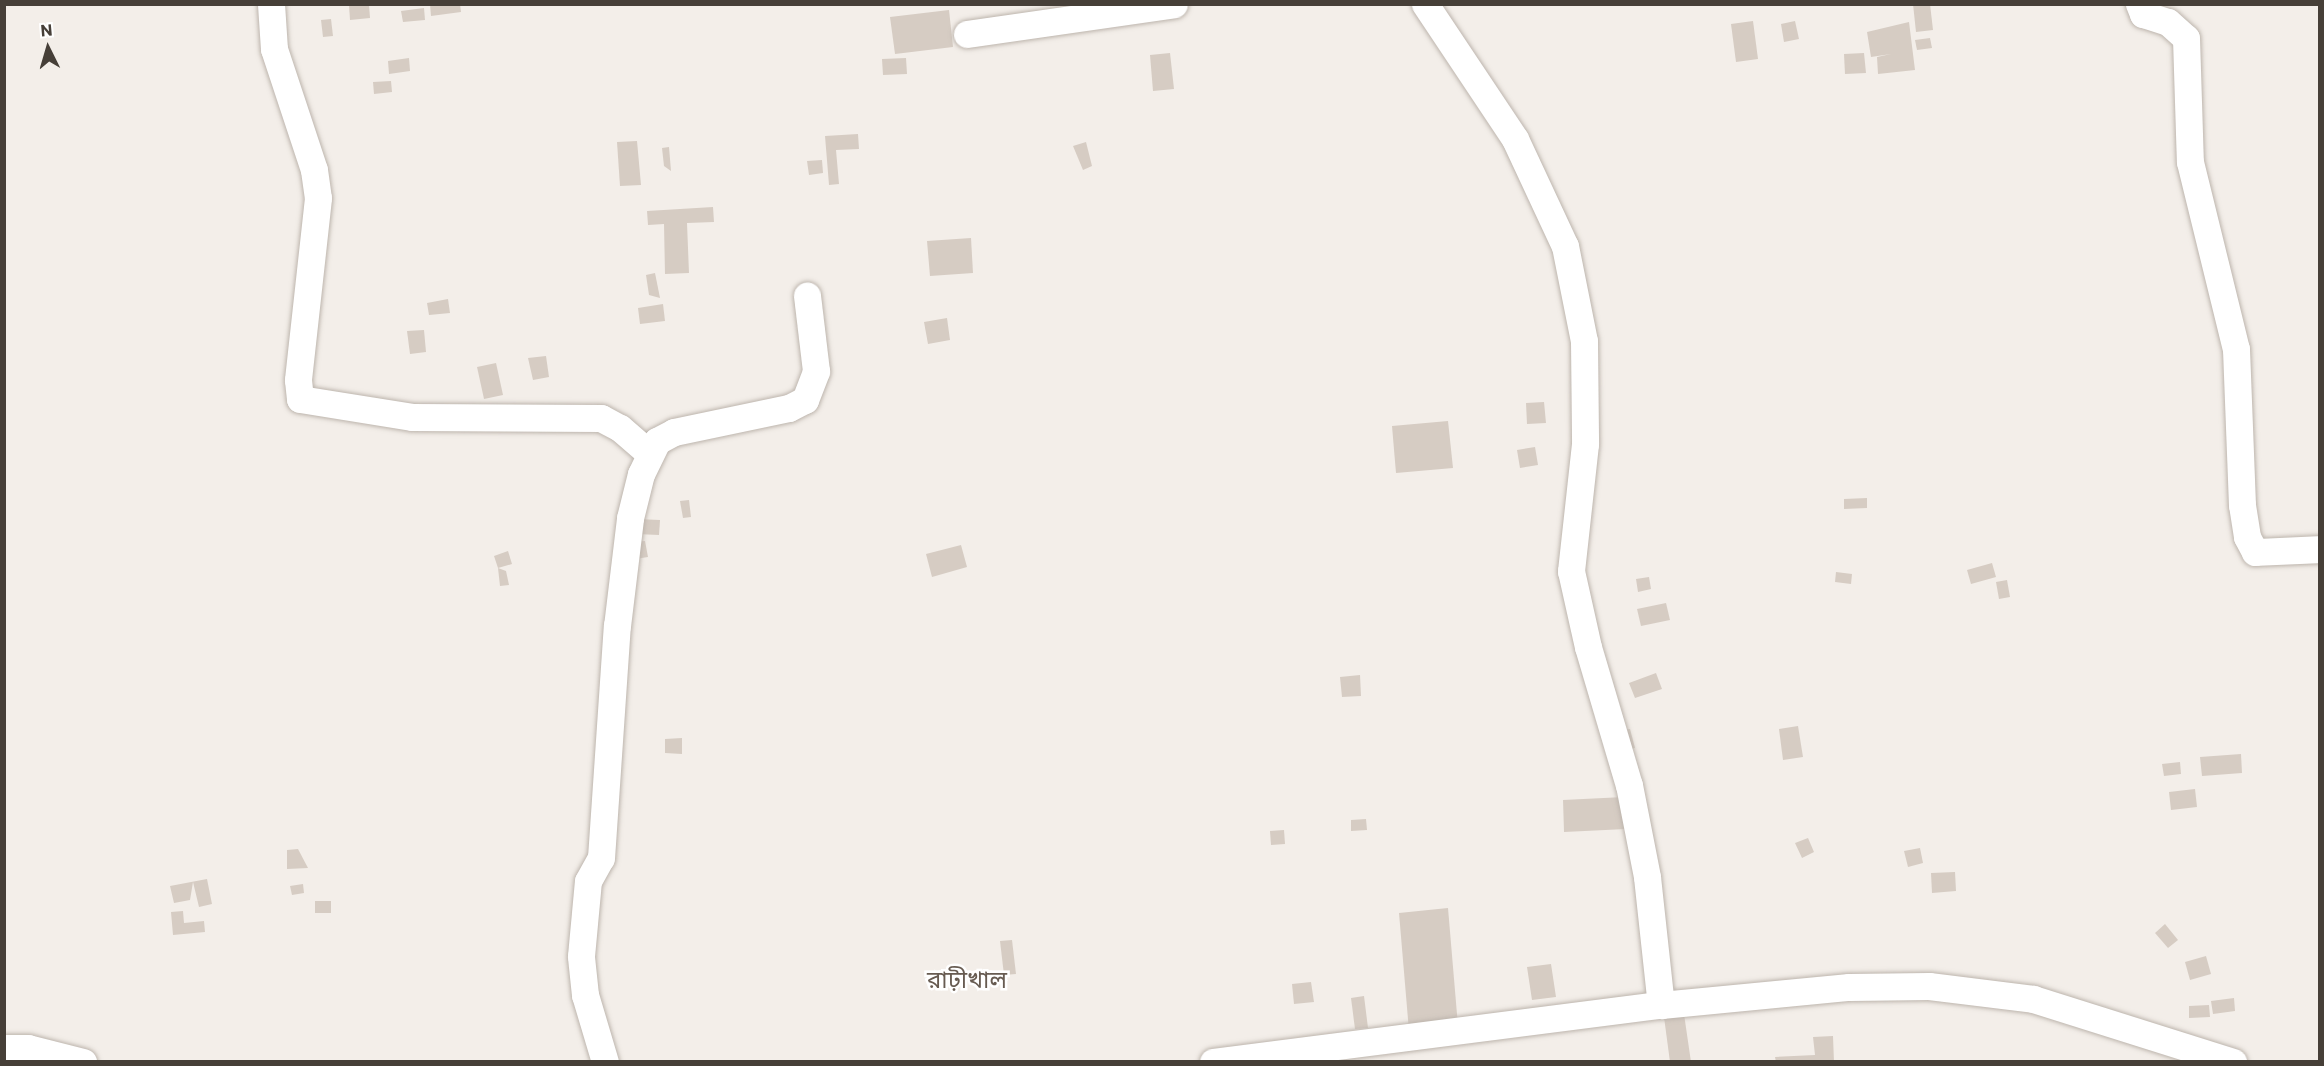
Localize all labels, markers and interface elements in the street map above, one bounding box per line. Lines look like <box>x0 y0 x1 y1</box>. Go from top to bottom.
north arrow <box>18 18 78 78</box>
text: N <box>40 20 53 40</box>
district label: রাঢ়ীখাল <box>927 965 1007 993</box>

